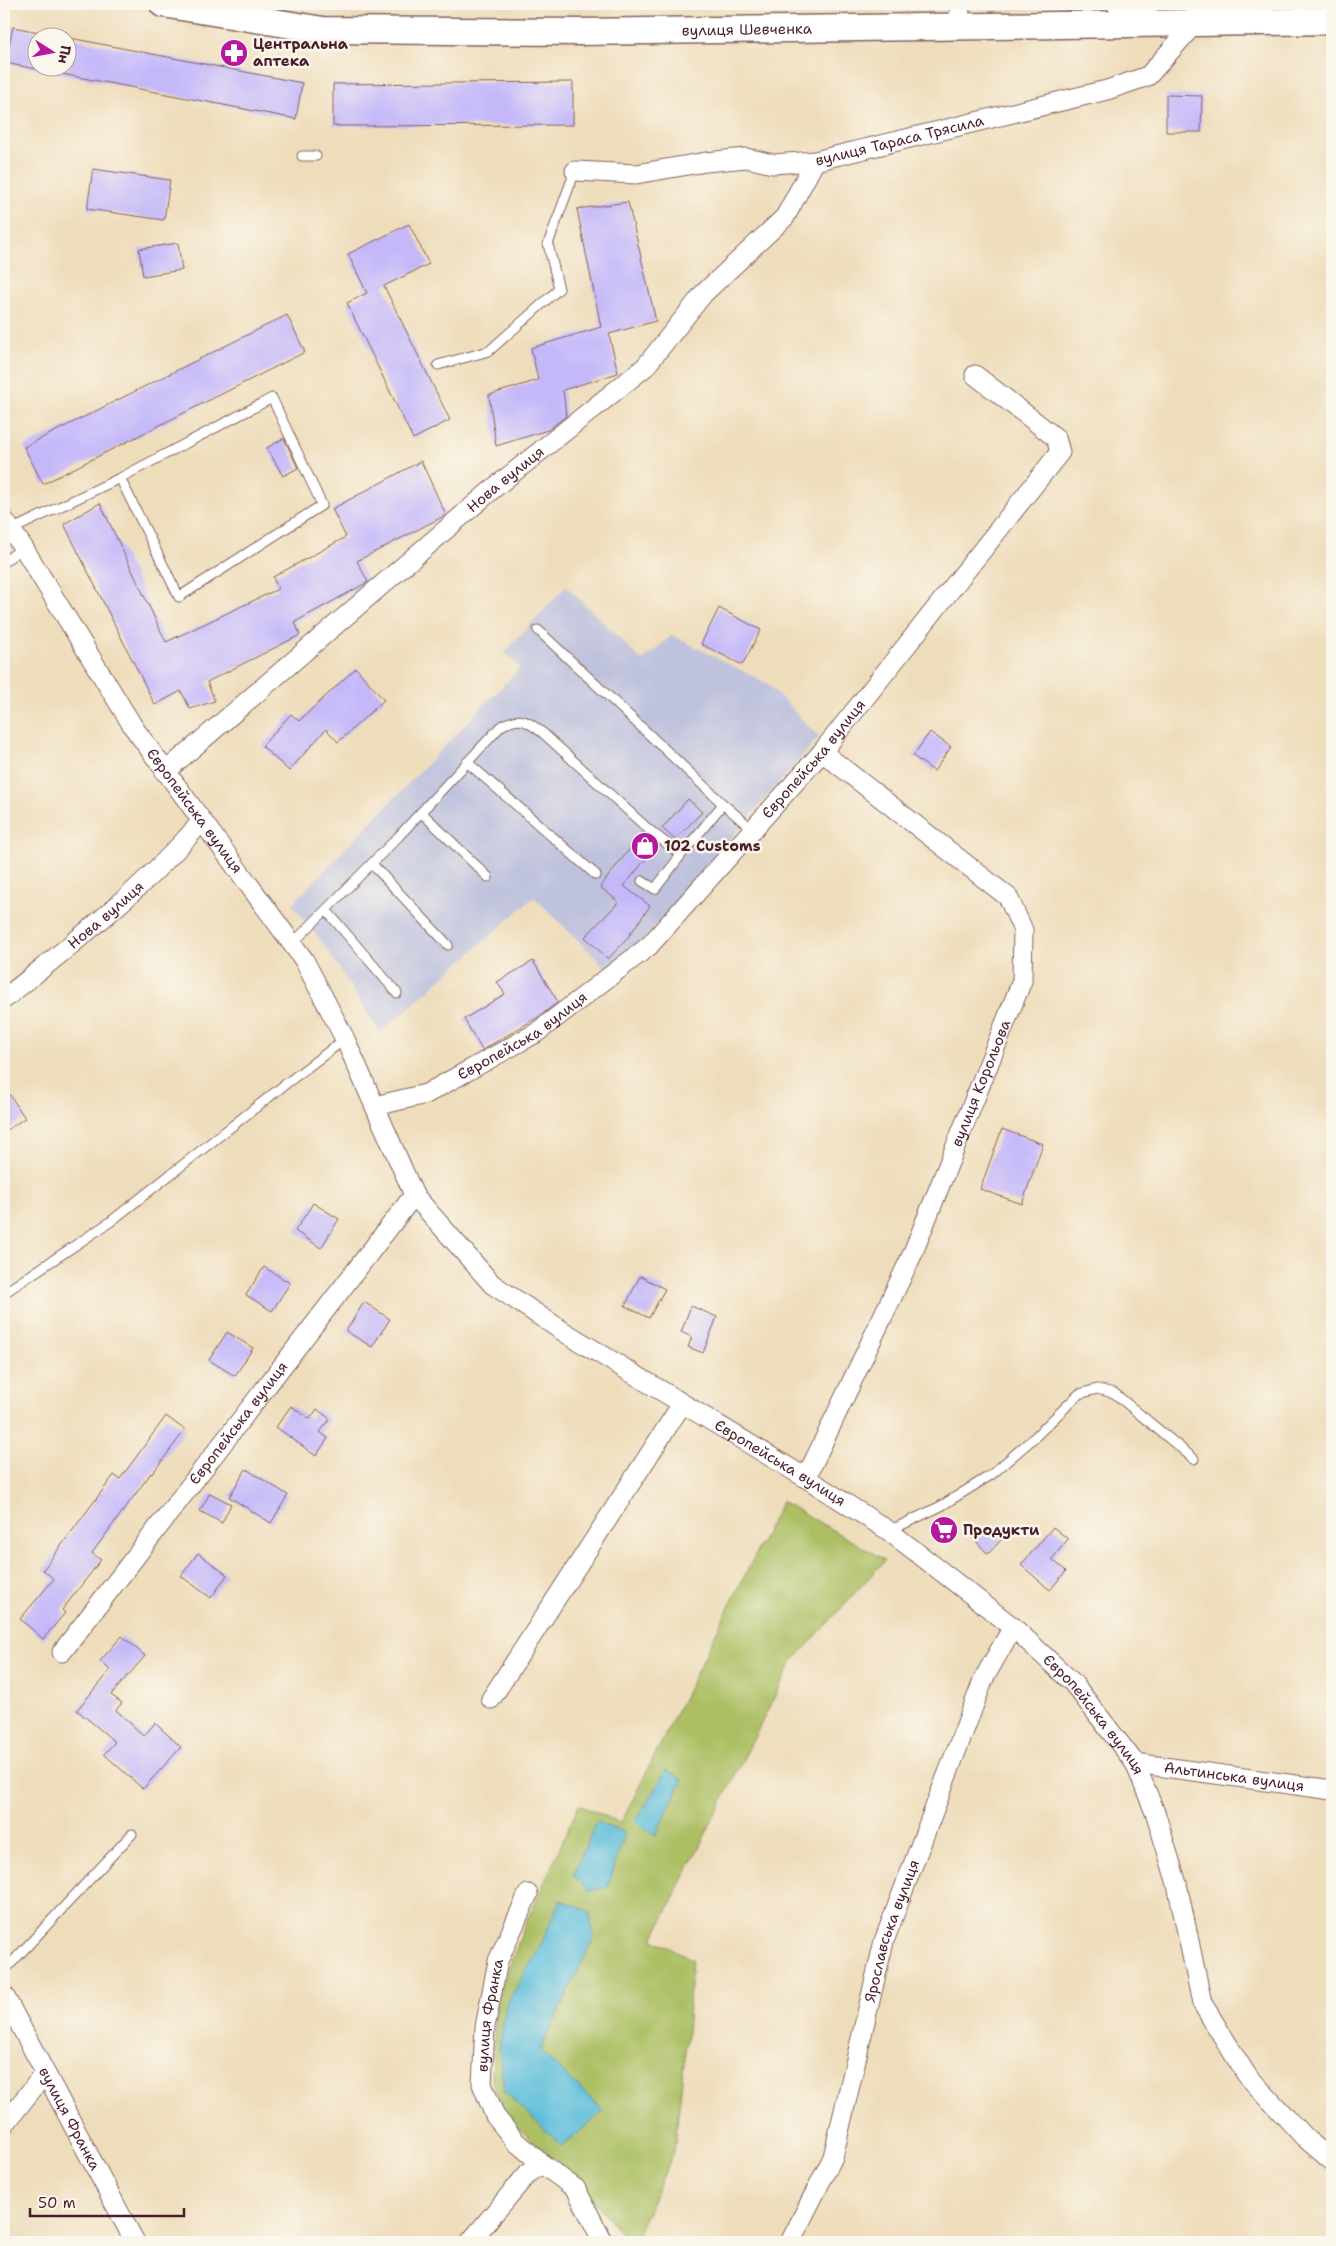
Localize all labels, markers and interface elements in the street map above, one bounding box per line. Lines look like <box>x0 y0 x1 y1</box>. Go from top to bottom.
street label: вулиця Шевченка <box>682 19 813 41</box>
north arrow <box>28 28 78 78</box>
place label: Центральна аптека <box>253 34 349 71</box>
pharmacy icon: Центральна аптека <box>219 38 249 68</box>
text: Пн <box>54 44 75 65</box>
street label: вулиця Тараса Трясила <box>813 110 986 171</box>
street label: Нова вулиця <box>463 442 548 517</box>
street label: Європейська вулиця <box>757 695 870 823</box>
street label: Європейська вулиця <box>142 744 247 877</box>
shop icon: 102 Customs <box>630 831 660 861</box>
place label: 102 Customs <box>664 836 761 856</box>
street label: Нова вулиця <box>64 877 148 954</box>
street label: Європейська вулиця <box>454 987 591 1085</box>
street label: вулиця Корольова <box>946 1016 1016 1150</box>
street label: Європейська вулиця <box>184 1357 292 1489</box>
street label: Європейська вулиця <box>711 1415 850 1511</box>
supermarket icon: Продукти <box>929 1515 959 1545</box>
place label: Продукти <box>963 1520 1040 1540</box>
street label: Європейська вулиця <box>1039 1650 1149 1778</box>
street label: Альтинська вулиця <box>1163 1757 1305 1796</box>
street label: Ярославська вулиця <box>860 1857 924 2004</box>
street label: вулиця Франка <box>473 1956 508 2073</box>
street label: вулиця Франка <box>34 2063 106 2174</box>
scale bar <box>30 2186 184 2218</box>
text: 50 m <box>38 2193 76 2213</box>

